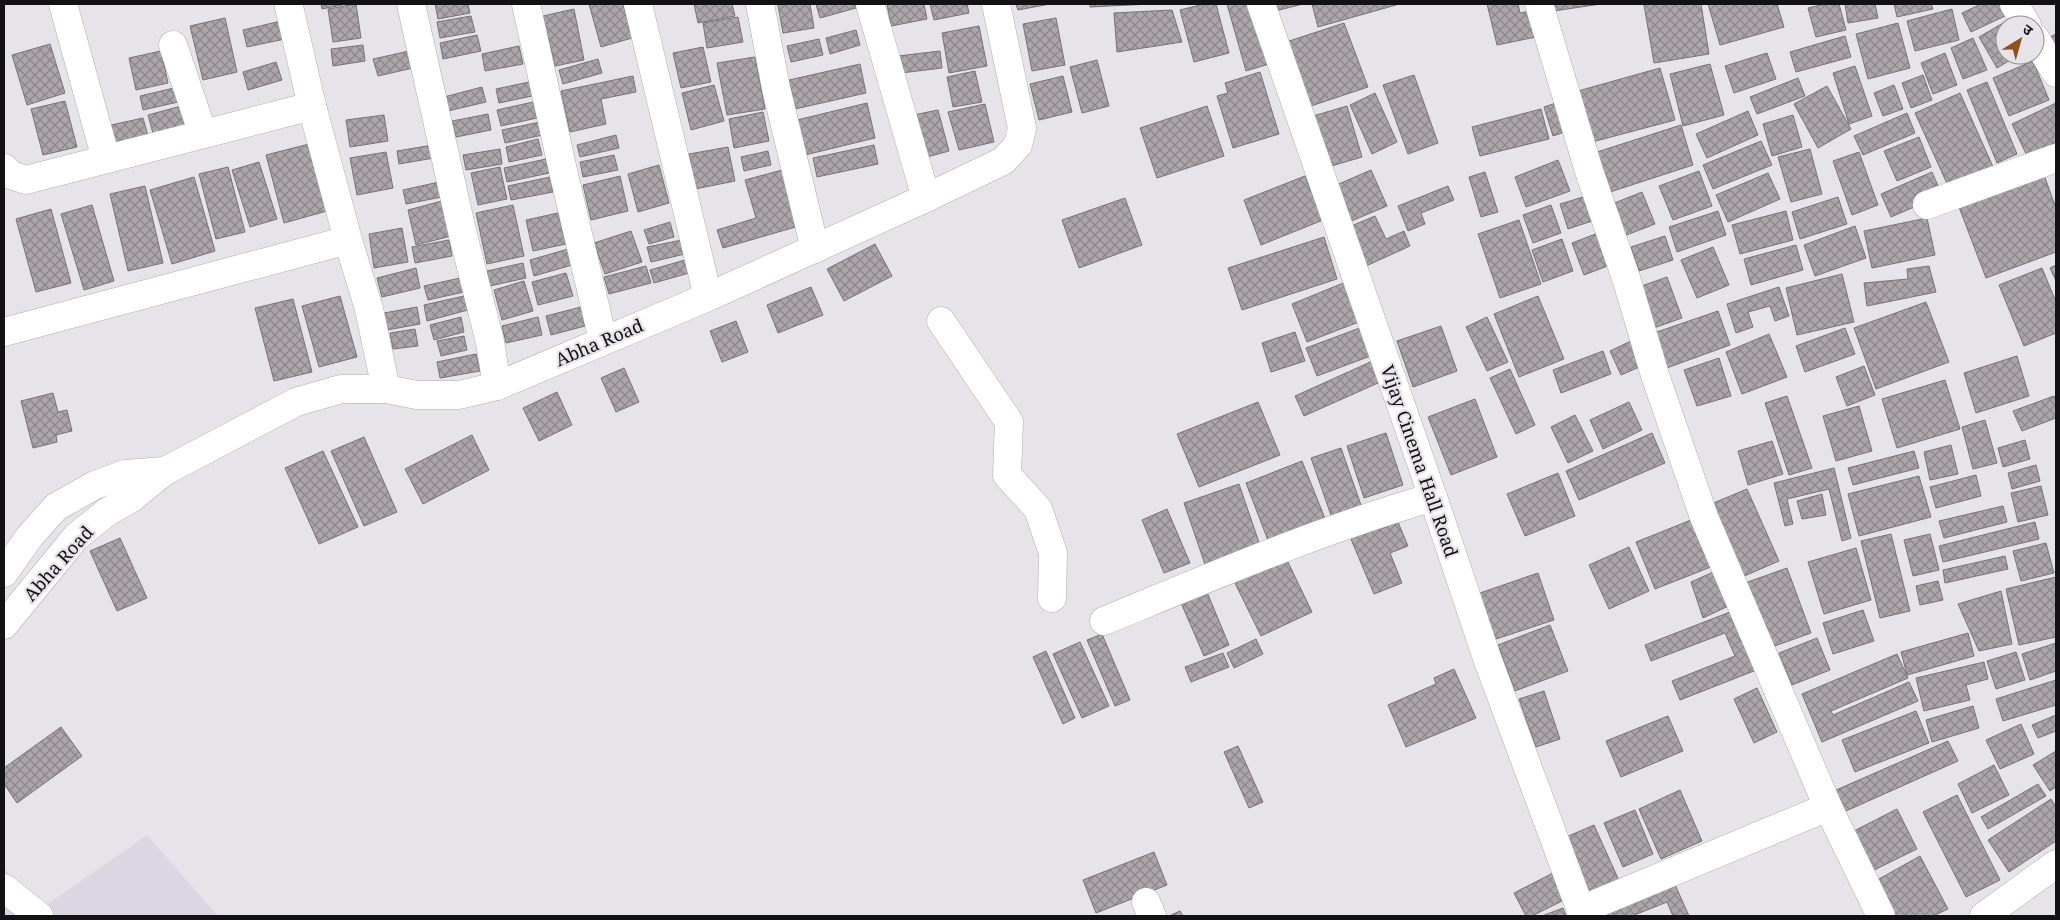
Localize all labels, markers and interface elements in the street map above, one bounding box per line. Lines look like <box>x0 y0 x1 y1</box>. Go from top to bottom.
north arrow <box>1995 15 2045 65</box>
text: उ <box>2019 19 2038 40</box>
street label: Abha Road <box>551 313 647 371</box>
street label: Vijay Cinema Hall Road <box>1376 362 1464 560</box>
street label: Abha Road <box>18 520 98 606</box>

